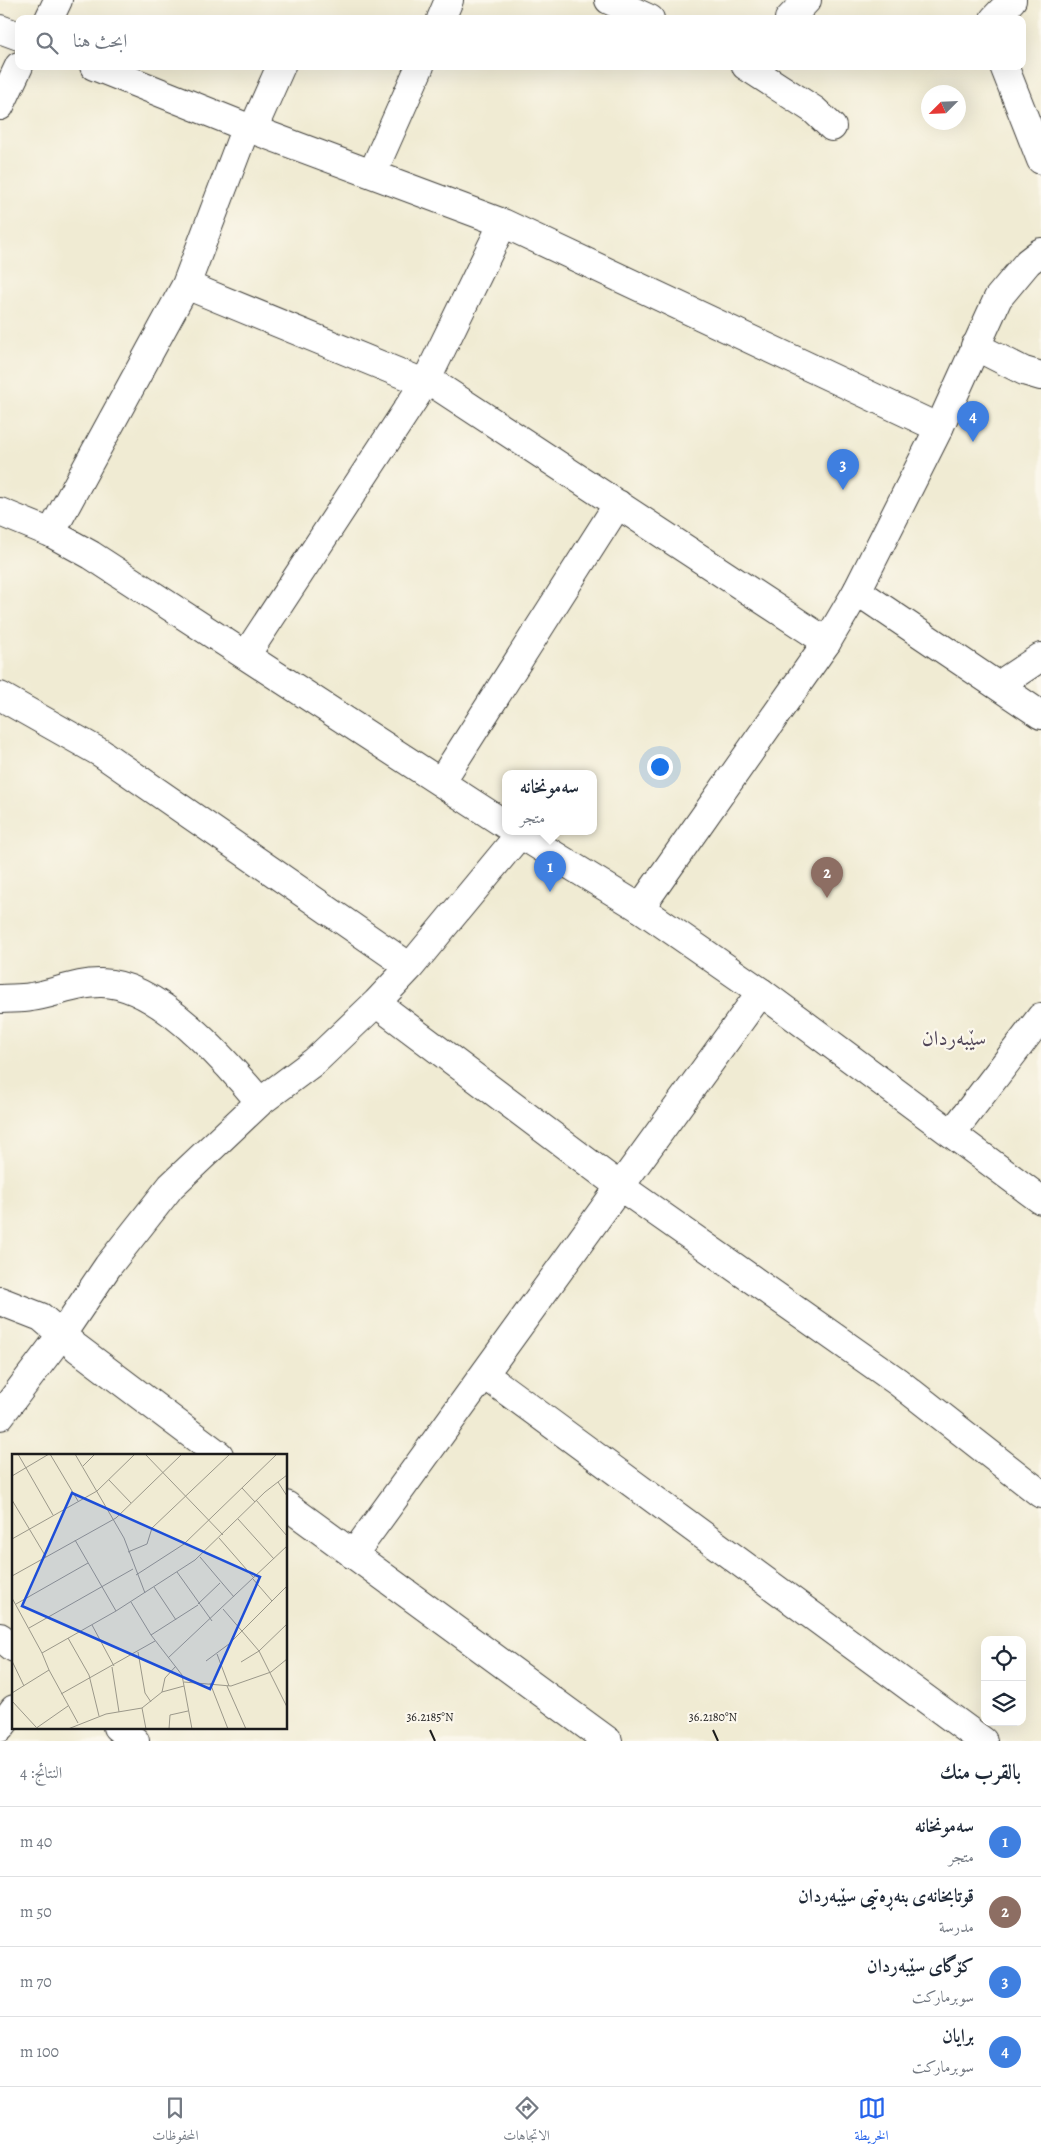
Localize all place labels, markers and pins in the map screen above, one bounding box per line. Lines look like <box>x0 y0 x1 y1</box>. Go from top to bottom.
pin: 4 <box>957 401 989 442</box>
pin: 3 <box>827 449 859 490</box>
pin: 1 <box>534 851 566 892</box>
pin: 2 <box>811 857 843 898</box>

